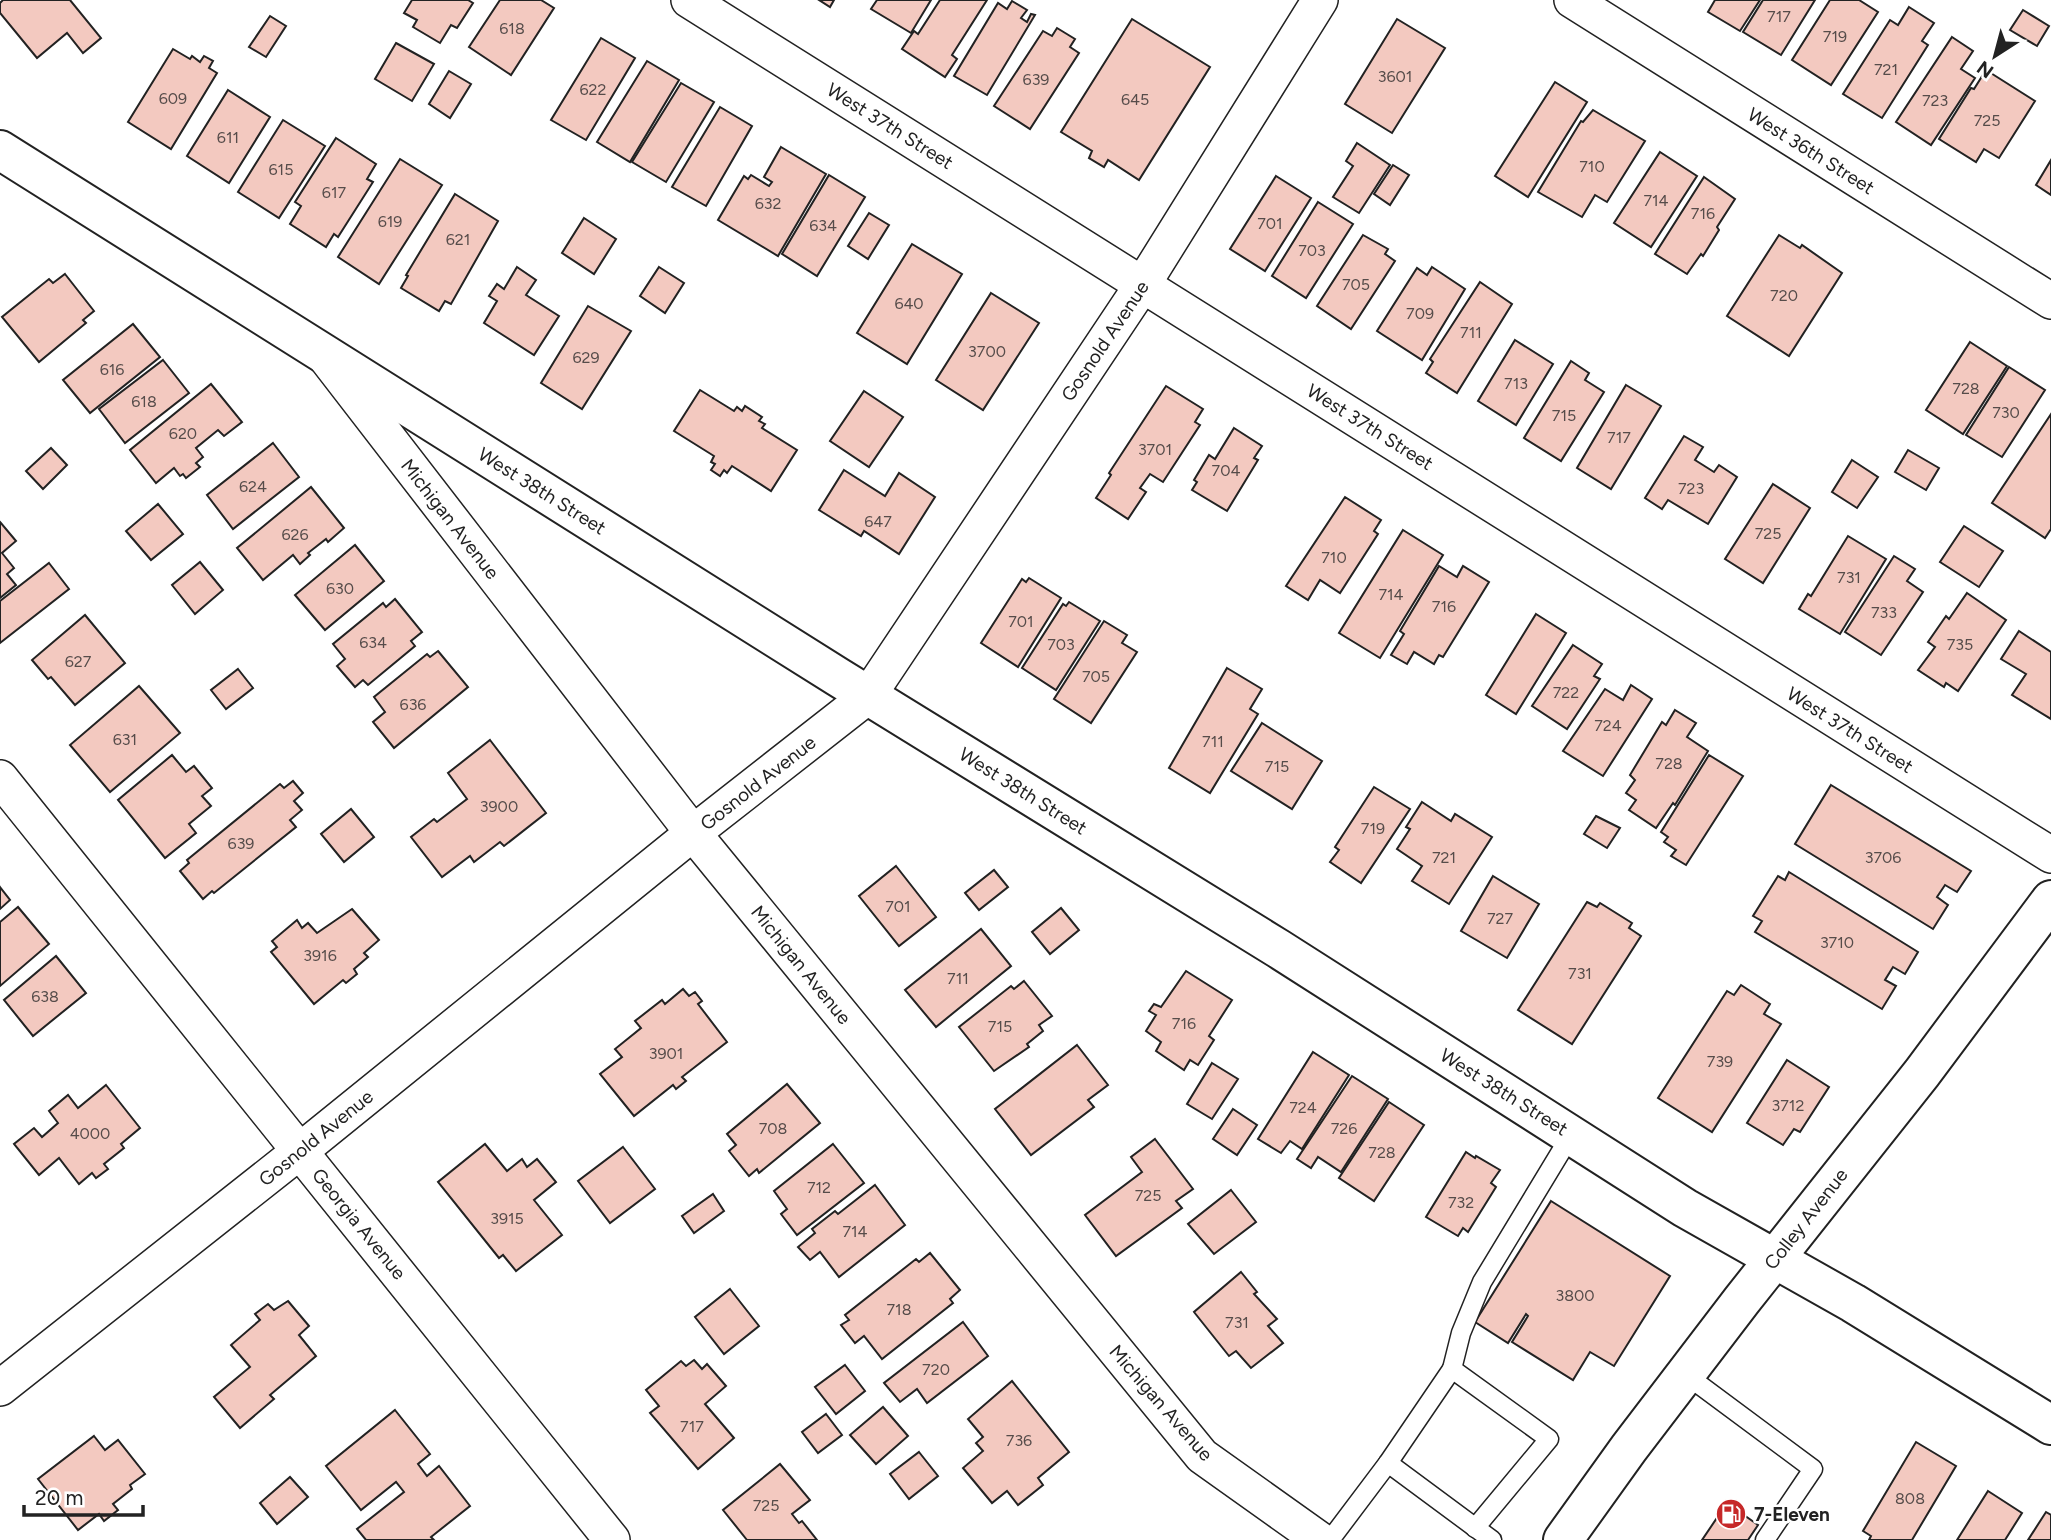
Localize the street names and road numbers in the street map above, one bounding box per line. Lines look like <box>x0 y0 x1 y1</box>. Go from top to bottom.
street label: West 37th Street <box>823 78 957 174</box>
street label: West 36th Street <box>1743 103 1879 199</box>
street label: Gosnold Avenue <box>1056 276 1154 406</box>
street label: West 37th Street <box>1303 379 1437 475</box>
street label: West 38th Street <box>474 442 610 540</box>
street label: Michigan Avenue <box>396 454 504 584</box>
street label: West 37th Street <box>1783 682 1917 778</box>
street label: Gosnold Avenue <box>696 731 820 835</box>
street label: West 38th Street <box>955 742 1091 840</box>
street label: Michigan Avenue <box>746 901 856 1029</box>
street label: West 38th Street <box>1436 1043 1572 1141</box>
street label: Gosnold Avenue <box>254 1085 378 1191</box>
street label: Georgia Avenue <box>307 1164 411 1284</box>
street label: Colley Avenue <box>1759 1164 1853 1274</box>
street label: Michigan Avenue <box>1104 1340 1218 1466</box>

